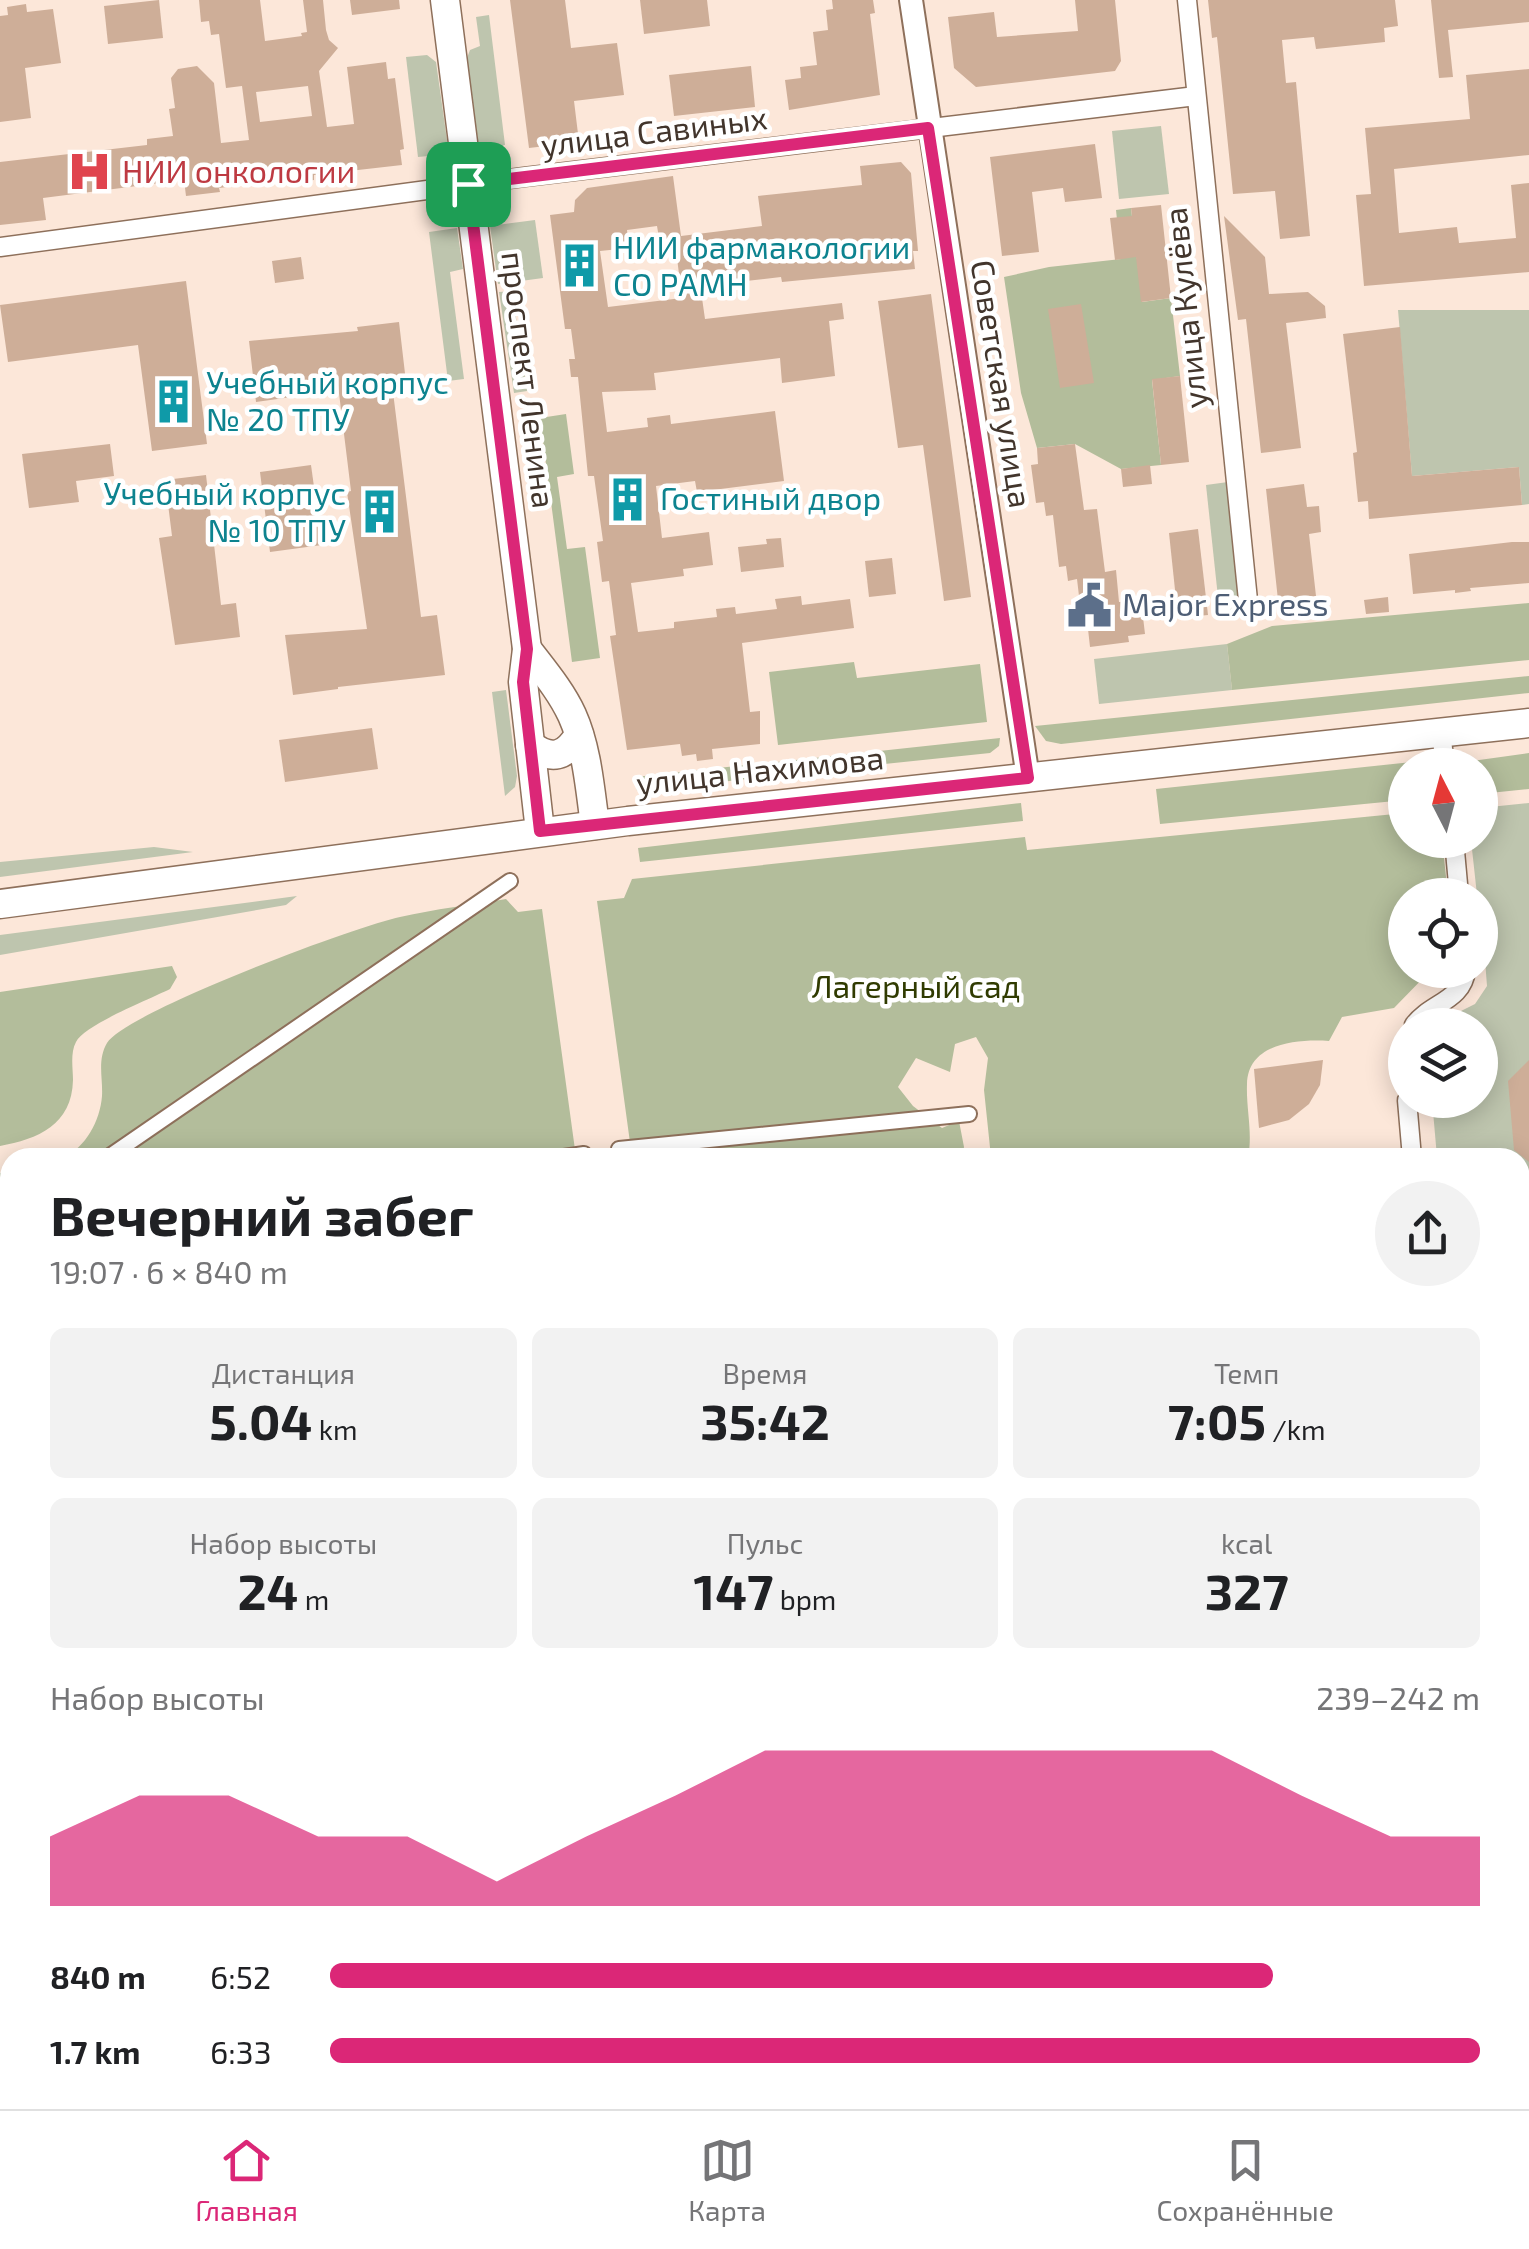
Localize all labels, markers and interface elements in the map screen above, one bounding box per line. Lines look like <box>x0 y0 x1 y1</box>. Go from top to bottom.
street label: улица Савиных <box>538 97 769 164</box>
pin <box>426 142 511 227</box>
hospital icon: НИИ онкологии <box>65 148 113 196</box>
place label: НИИ онкологии <box>122 151 355 189</box>
icon: arrive <box>441 157 496 212</box>
street label: улица Кулёва <box>1155 206 1214 411</box>
place label: НИИ фармакологии СО РАМН <box>613 227 910 302</box>
building icon: НИИ фармакологии СО РАМН <box>556 242 604 290</box>
street label: проспект Ленина <box>495 249 565 510</box>
street label: Советская улица <box>964 257 1041 511</box>
place label: Учебный корпус № 20 ТПУ <box>206 362 449 437</box>
building icon: Учебный корпус № 20 ТПУ <box>149 377 197 425</box>
place label: Учебный корпус № 10 ТПУ <box>103 473 346 548</box>
building icon: Гостиный двор <box>603 475 651 523</box>
place label: Гостиный двор <box>660 478 881 516</box>
building icon: Учебный корпус № 10 ТПУ <box>355 488 403 536</box>
public building icon: Major Express <box>1065 581 1113 629</box>
place label: Major Express <box>1122 584 1329 623</box>
street label: улица Нахимова <box>634 737 886 802</box>
north arrow <box>1388 748 1498 858</box>
map controls <box>1388 748 1498 1118</box>
button: locate <box>1388 878 1498 988</box>
park label: Лагерный сад <box>812 966 1020 1004</box>
button: layers <box>1388 1008 1498 1118</box>
text: Вечерний забег <box>50 1181 474 1247</box>
button: share <box>1375 1181 1480 1286</box>
text: 19:07 · 6 × 840 m <box>50 1252 288 1290</box>
text: Дистанция <box>212 1356 355 1390</box>
text: Время <box>723 1356 807 1390</box>
text: Темп <box>1214 1356 1279 1390</box>
text: 5.04 <box>209 1390 312 1450</box>
text: 35:42 <box>700 1390 830 1450</box>
text: 7:05 <box>1168 1390 1266 1450</box>
text: km <box>312 1412 357 1446</box>
text: /km <box>1266 1412 1326 1446</box>
text: Набор высоты <box>189 1526 377 1560</box>
text: Пульс <box>727 1526 803 1560</box>
text: kcal <box>1221 1526 1272 1560</box>
text: 24 <box>237 1560 298 1620</box>
text: 147 <box>694 1560 773 1620</box>
text: 327 <box>1205 1560 1289 1620</box>
text: m <box>298 1582 329 1616</box>
text: bpm <box>773 1582 836 1616</box>
text: Набор высоты <box>50 1678 265 1716</box>
text: 239–242 m <box>1316 1678 1480 1716</box>
text: 840 m <box>50 1957 146 1995</box>
text: 6:52 <box>210 1957 271 1995</box>
text: 1.7 km <box>50 2032 140 2070</box>
text: 6:33 <box>210 2032 271 2070</box>
tab: Главная <box>195 2133 298 2227</box>
tab: Карта <box>688 2133 766 2227</box>
tab: Сохранённые <box>1156 2133 1334 2227</box>

